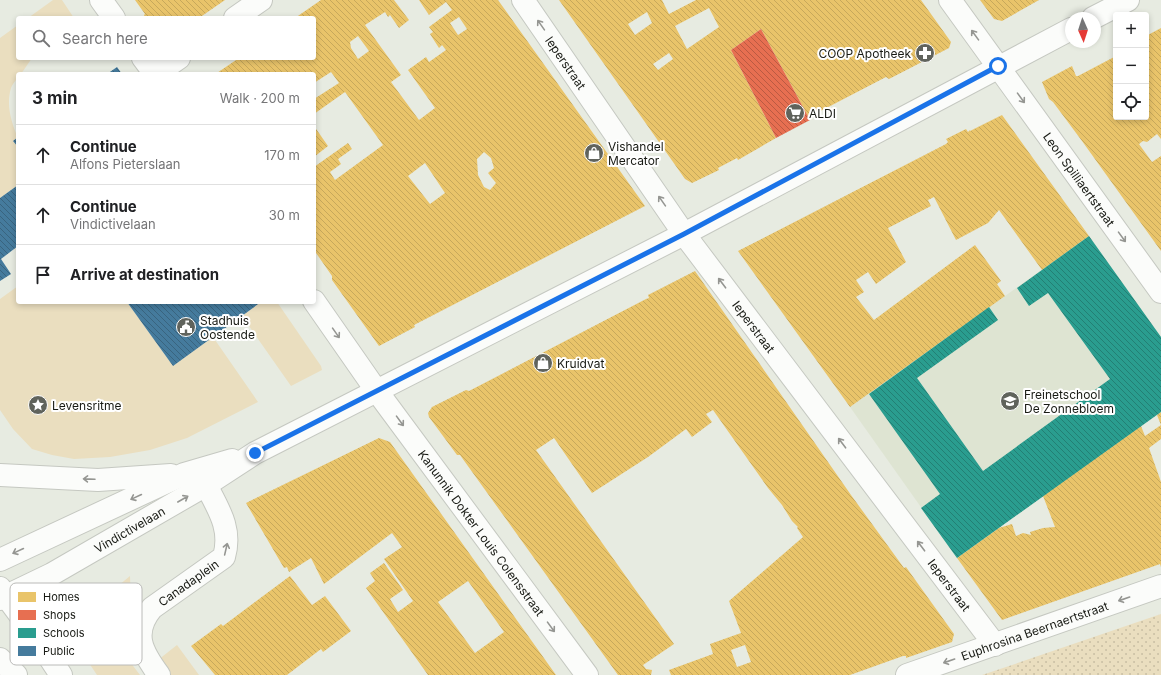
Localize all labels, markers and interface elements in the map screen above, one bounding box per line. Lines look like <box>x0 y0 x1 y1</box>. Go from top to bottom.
north arrow <box>1065 12 1101 48</box>
map controls <box>1113 12 1149 120</box>
button: + <box>1113 12 1149 48</box>
search box <box>16 16 316 60</box>
one-way arrow <box>537 20 545 31</box>
icon: search <box>30 27 52 49</box>
text: Search here <box>62 29 148 48</box>
one-way arrow <box>971 29 979 40</box>
street label: Ieperstraat <box>543 33 590 92</box>
pharmacy icon: COOP Apotheek <box>914 42 936 64</box>
place label: COOP Apotheek <box>818 46 911 61</box>
button: − <box>1113 48 1149 84</box>
route start <box>989 57 1007 75</box>
button: locate <box>1113 84 1149 120</box>
text: 3 min <box>32 88 78 108</box>
text: Walk · 200 m <box>220 90 300 106</box>
one-way arrow <box>1017 92 1025 103</box>
supermarket icon: ALDI <box>784 102 806 124</box>
place label: ALDI <box>809 106 836 121</box>
street label: Leon Spilliaertstraat <box>1040 129 1119 229</box>
text: Continue <box>70 137 137 156</box>
place label: Vishandel Mercator <box>608 139 664 168</box>
shop icon: Vishandel Mercator <box>583 142 605 164</box>
icon: ahead <box>32 144 54 166</box>
text: 170 m <box>264 147 300 163</box>
text: Alfons Pieterslaan <box>70 156 180 172</box>
one-way arrow <box>658 196 666 207</box>
text: Continue <box>70 197 137 216</box>
icon: ahead <box>32 204 54 226</box>
text: 30 m <box>269 207 300 223</box>
text: Vindictivelaan <box>70 216 156 232</box>
one-way arrow <box>1117 232 1126 243</box>
icon: arrive <box>32 264 54 286</box>
text: Arrive at destination <box>70 265 219 284</box>
one-way arrow <box>717 278 726 289</box>
street label: Ieperstraat <box>729 297 779 356</box>
place label: Stadhuis Oostende <box>200 313 255 342</box>
public building icon: Stadhuis Oostende <box>175 316 197 338</box>
one-way arrow <box>332 327 340 338</box>
shop icon: Kruidvat <box>532 352 554 374</box>
place label: Kruidvat <box>557 356 604 371</box>
place label: Freinetschool De Zonnebloem <box>1024 387 1114 416</box>
school or university icon: Freinetschool De Zonnebloem <box>999 390 1021 412</box>
place icon: Levensritme <box>27 394 49 416</box>
place label: Levensritme <box>52 398 122 413</box>
one-way arrow <box>395 415 404 426</box>
one-way arrow <box>838 437 846 448</box>
route end <box>246 444 264 462</box>
street label: Kanunnik Dokter Louis Colensstraat <box>415 447 548 619</box>
one-way arrow <box>83 476 96 483</box>
one-way arrow <box>130 494 142 501</box>
one-way arrow <box>177 494 189 502</box>
street label: Vindictivelaan <box>91 503 167 556</box>
one-way arrow <box>916 541 925 552</box>
one-way arrow <box>223 543 230 556</box>
one-way arrow <box>12 548 24 555</box>
street label: Canadaplein <box>155 556 221 609</box>
street label: Ieperstraat <box>925 556 974 614</box>
legend <box>10 583 142 665</box>
text: Homes <box>43 590 80 604</box>
one-way arrow <box>1119 596 1131 604</box>
street label: Euphrosina Beernaertstraat <box>959 598 1110 663</box>
text: Shops <box>43 608 76 622</box>
one-way arrow <box>547 622 556 633</box>
text: Schools <box>43 626 85 640</box>
text: Public <box>43 644 75 658</box>
one-way arrow <box>943 657 955 665</box>

